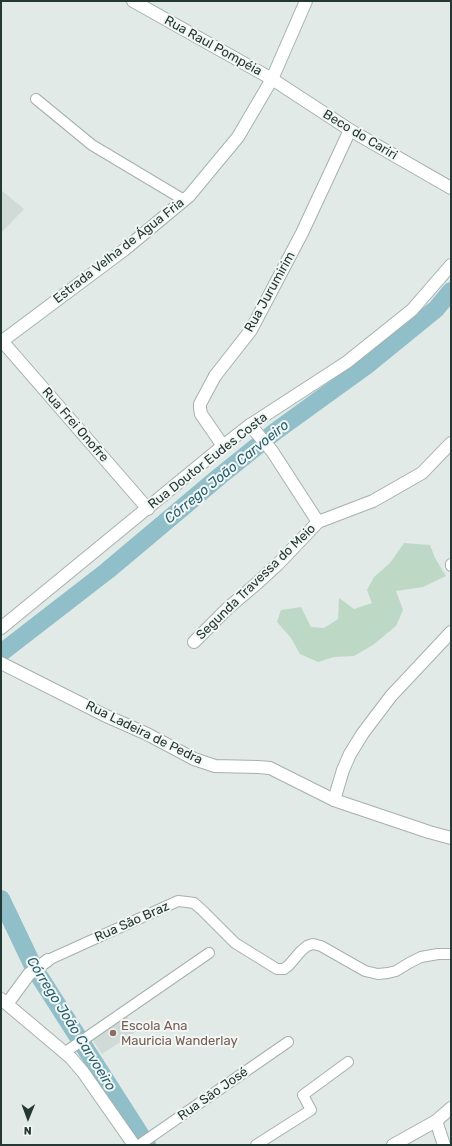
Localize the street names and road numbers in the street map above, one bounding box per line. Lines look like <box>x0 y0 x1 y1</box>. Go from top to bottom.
street label: Rua Raul Pompéia <box>161 13 265 79</box>
street label: Beco do Cariri <box>320 107 400 163</box>
street label: Estrada Velha de Água Fria <box>50 195 188 307</box>
street label: Rua Jurumirim <box>241 249 299 335</box>
street label: Rua Frei Onofre <box>38 385 112 465</box>
street label: Rua Doutor Eudes Costa <box>145 410 271 512</box>
street label: Segunda Travessa do Meio <box>193 521 319 643</box>
street label: Rua Ladeira de Pedra <box>83 698 205 768</box>
street label: Rua São Braz <box>92 899 172 945</box>
street label: Rua São José <box>175 1064 251 1124</box>

